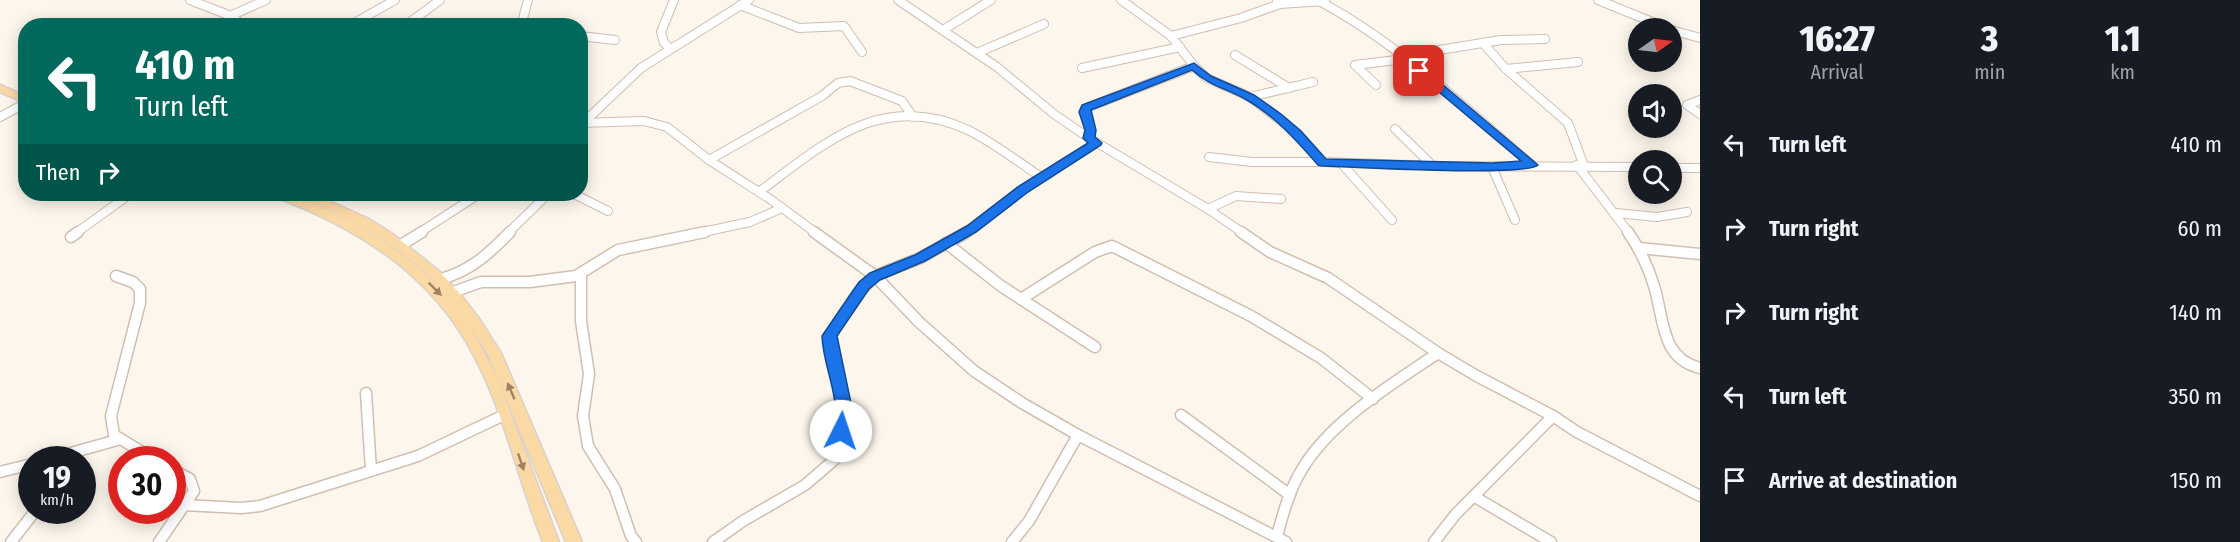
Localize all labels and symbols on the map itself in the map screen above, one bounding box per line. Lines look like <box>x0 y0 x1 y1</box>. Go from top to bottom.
north arrow <box>1628 18 1682 72</box>
pin <box>1393 45 1444 96</box>
one-way arrow <box>427 282 441 296</box>
one-way arrow <box>506 382 515 400</box>
position arrow <box>809 399 873 463</box>
speed limit sign: 30 <box>108 446 186 524</box>
one-way arrow <box>516 453 526 471</box>

